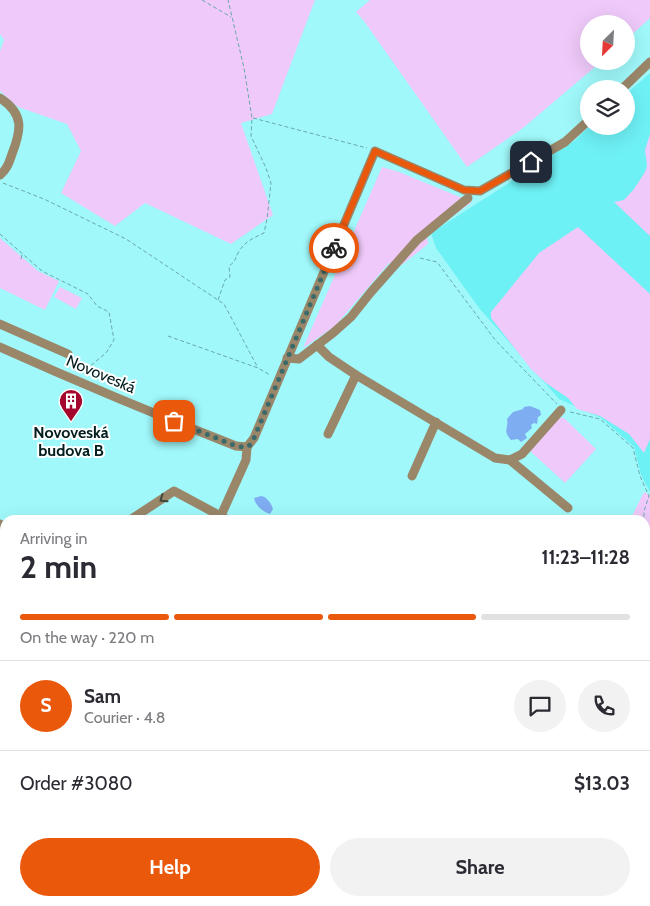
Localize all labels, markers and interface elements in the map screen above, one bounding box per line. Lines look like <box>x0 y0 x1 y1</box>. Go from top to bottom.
north arrow <box>580 15 635 70</box>
map controls <box>580 15 635 135</box>
button: layers <box>580 80 635 135</box>
pin <box>510 141 552 183</box>
icon: home <box>517 148 545 176</box>
courier <box>309 223 359 273</box>
icon: bike <box>320 234 348 262</box>
street label: Novoveská <box>64 351 139 397</box>
building icon: Novoveská budova B <box>58 388 84 422</box>
pin <box>153 400 195 442</box>
icon: bag <box>160 407 188 435</box>
place label: Novoveská budova B <box>33 423 109 460</box>
one-way arrow <box>159 493 168 502</box>
text: Arriving in <box>20 529 87 548</box>
text: 11:23–11:28 <box>541 546 630 569</box>
text: 2 min <box>20 547 97 586</box>
text: On the way · 220 m <box>20 628 154 647</box>
button: chat <box>514 680 566 732</box>
button: phone <box>578 680 630 732</box>
text: Sam <box>84 685 121 708</box>
text: S <box>40 694 52 717</box>
text: Courier · 4.8 <box>84 708 166 727</box>
text: Order #3080 <box>20 772 133 795</box>
text: $13.03 <box>574 772 630 795</box>
button: Help <box>20 838 320 896</box>
button: Share <box>330 838 630 896</box>

